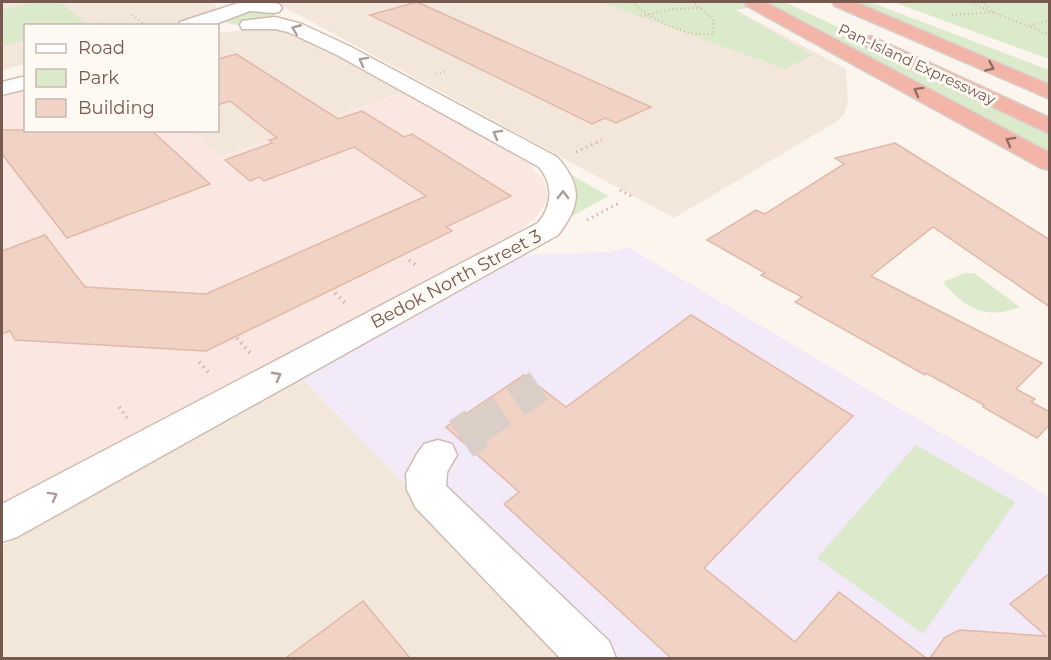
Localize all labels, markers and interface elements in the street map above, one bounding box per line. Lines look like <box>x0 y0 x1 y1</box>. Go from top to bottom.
street label: Pan-Island Expressway <box>835 19 999 109</box>
one-way arrow <box>291 23 301 36</box>
legend <box>24 24 219 132</box>
text: Road <box>78 37 125 59</box>
one-way arrow <box>359 57 369 68</box>
one-way arrow <box>984 60 995 72</box>
text: Park <box>78 67 119 89</box>
one-way arrow <box>914 87 924 98</box>
text: Building <box>78 97 155 119</box>
one-way arrow <box>493 130 503 141</box>
one-way arrow <box>1005 137 1016 148</box>
one-way arrow <box>557 191 569 200</box>
street label: Bedok North Street 3 <box>367 225 545 333</box>
one-way arrow <box>271 372 281 383</box>
one-way arrow <box>47 492 57 503</box>

